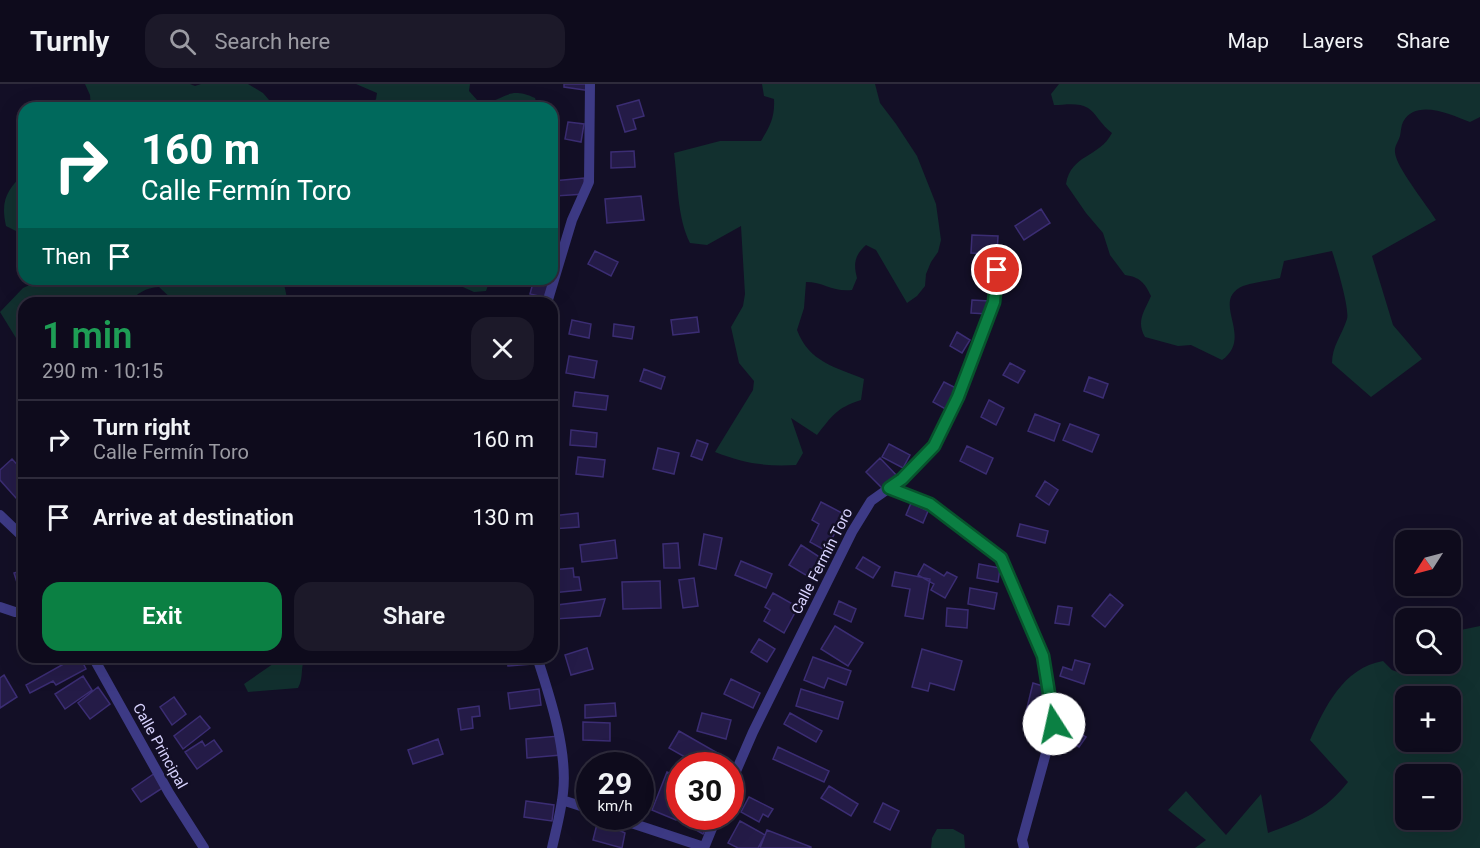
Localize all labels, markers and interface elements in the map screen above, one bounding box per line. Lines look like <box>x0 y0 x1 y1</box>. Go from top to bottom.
search box <box>145 14 565 68</box>
text: Turnly <box>30 25 109 58</box>
icon: search <box>166 25 199 58</box>
text: Search here <box>214 29 330 54</box>
text: Map <box>1227 29 1269 53</box>
text: Layers <box>1302 29 1363 53</box>
text: Share <box>1396 29 1450 53</box>
text: 160 m <box>141 125 260 174</box>
icon: right <box>42 126 120 204</box>
text: Calle Fermín Toro <box>141 175 351 207</box>
icon: arrive <box>103 240 136 273</box>
text: Then <box>42 244 91 269</box>
pin <box>971 244 1022 295</box>
icon: arrive <box>980 253 1013 286</box>
text: 1 min <box>42 315 132 357</box>
button: close <box>471 317 534 380</box>
text: 290 m · 10:15 <box>42 359 163 383</box>
text: Turn right <box>93 415 190 440</box>
icon: right <box>42 423 75 456</box>
text: 160 m <box>472 427 534 452</box>
text: Calle Fermín Toro <box>93 440 249 464</box>
icon: arrive <box>42 501 75 534</box>
text: Arrive at destination <box>93 505 294 530</box>
text: 130 m <box>472 505 534 530</box>
street label: Calle Fermín Toro <box>787 505 857 617</box>
north arrow <box>1395 530 1461 596</box>
map controls <box>1395 530 1461 830</box>
button: Exit <box>42 582 282 651</box>
button: Share <box>294 582 534 651</box>
button: search <box>1395 608 1461 674</box>
button: + <box>1395 686 1461 752</box>
position arrow <box>1022 692 1086 756</box>
street label: Calle Principal <box>129 700 191 792</box>
speed limit sign: 30 <box>666 752 744 830</box>
button: − <box>1395 764 1461 830</box>
text: 29 <box>598 766 632 801</box>
text: km/h <box>597 797 633 815</box>

